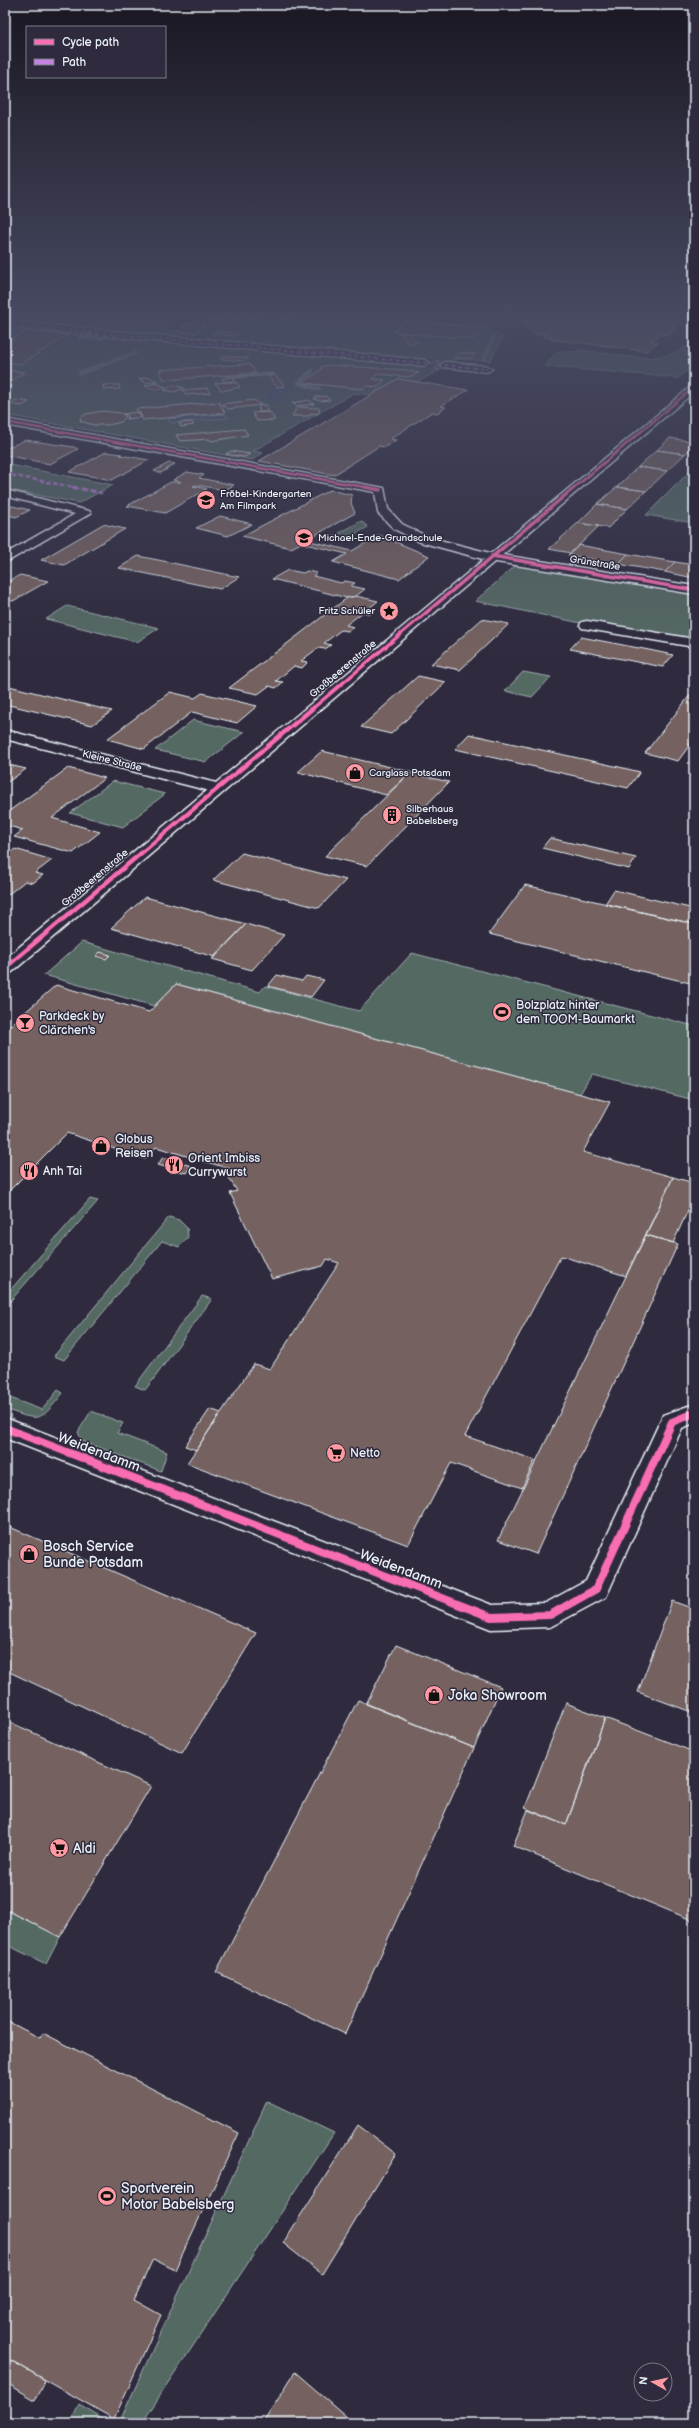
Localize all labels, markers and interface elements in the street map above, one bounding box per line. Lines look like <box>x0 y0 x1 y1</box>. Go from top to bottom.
legend <box>26 26 166 78</box>
text: Cycle path <box>62 35 119 50</box>
text: Path <box>62 55 87 70</box>
place label: Fröbel-Kindergarten Am Filmpark <box>220 488 312 512</box>
school or university icon: Fröbel-Kindergarten Am Filmpark <box>195 489 217 511</box>
school or university icon: Michael-Ende-Grundschule <box>293 527 315 549</box>
place label: Michael-Ende-Grundschule <box>318 532 442 544</box>
street label: Grünstraße <box>569 553 621 573</box>
place icon: Fritz Schüler <box>378 600 400 622</box>
place label: Fritz Schüler <box>319 605 375 617</box>
street label: Großbeerenstraße <box>307 638 379 700</box>
street label: Kleine Straße <box>81 748 143 774</box>
shop icon: Carglass Potsdam <box>344 762 366 784</box>
place label: Carglass Potsdam <box>369 767 450 779</box>
place label: Silberhaus Babelsberg <box>406 803 458 827</box>
building icon: Silberhaus Babelsberg <box>381 804 403 826</box>
street label: Großbeerenstraße <box>59 847 131 909</box>
place label: Bolzplatz hinter dem TOOM-Baumarkt <box>516 998 635 1027</box>
sports icon: Bolzplatz hinter dem TOOM-Baumarkt <box>491 1001 513 1023</box>
place label: Parkdeck by Clärchen's <box>39 1009 105 1038</box>
bar icon: Parkdeck by Clärchen's <box>14 1012 36 1034</box>
place label: Globus Reisen <box>115 1132 154 1161</box>
shop icon: Globus Reisen <box>90 1135 112 1157</box>
place label: Orient Imbiss Currywurst <box>188 1151 260 1180</box>
restaurant icon: Orient Imbiss Currywurst <box>163 1154 185 1176</box>
restaurant icon: Anh Tai <box>18 1160 40 1182</box>
place label: Anh Tai <box>43 1164 82 1179</box>
street label: Weidendamm <box>55 1428 143 1476</box>
supermarket icon: Netto <box>325 1442 347 1464</box>
place label: Netto <box>350 1446 380 1461</box>
place label: Bosch Service Bunde Potsdam <box>43 1538 143 1571</box>
shop icon: Bosch Service Bunde Potsdam <box>18 1543 40 1565</box>
street label: Weidendamm <box>357 1545 445 1593</box>
shop icon: Joka Showroom <box>423 1684 445 1706</box>
place label: Joka Showroom <box>448 1687 547 1704</box>
supermarket icon: Aldi <box>48 1837 70 1859</box>
place label: Aldi <box>73 1840 96 1857</box>
place label: Sportverein Motor Babelsberg <box>121 2180 234 2213</box>
sports icon: Sportverein Motor Babelsberg <box>96 2185 118 2207</box>
north arrow <box>633 2362 673 2402</box>
text: N <box>637 2376 651 2386</box>

